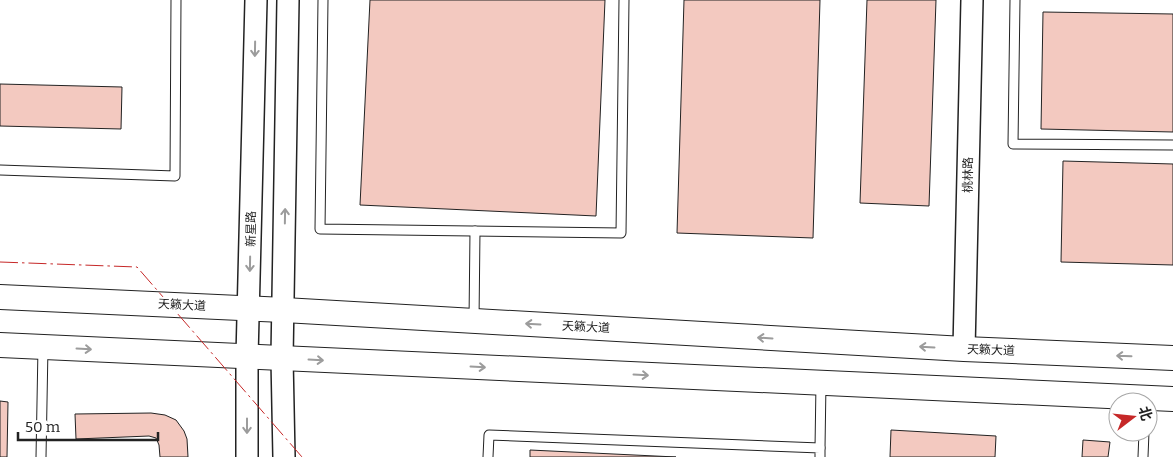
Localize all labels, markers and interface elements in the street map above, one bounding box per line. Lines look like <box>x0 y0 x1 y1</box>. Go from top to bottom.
one-way arrow <box>250 40 259 56</box>
street label: 桃林路 <box>961 157 975 193</box>
one-way arrow <box>280 208 290 224</box>
street label: 新星路 <box>244 211 258 247</box>
one-way arrow <box>245 255 255 271</box>
street label: 天籁大道 <box>158 297 206 313</box>
street label: 天籁大道 <box>562 319 610 335</box>
one-way arrow <box>525 320 541 329</box>
one-way arrow <box>757 333 773 342</box>
street label: 天籁大道 <box>967 342 1015 358</box>
one-way arrow <box>919 343 935 352</box>
one-way arrow <box>75 345 91 354</box>
one-way arrow <box>1117 351 1133 360</box>
one-way arrow <box>308 355 324 365</box>
one-way arrow <box>470 363 486 372</box>
one-way arrow <box>632 370 648 379</box>
north arrow <box>1108 392 1158 442</box>
text: 北 <box>1135 404 1155 423</box>
scale bar <box>18 410 158 442</box>
text: 50 m <box>25 418 61 436</box>
one-way arrow <box>242 418 252 434</box>

